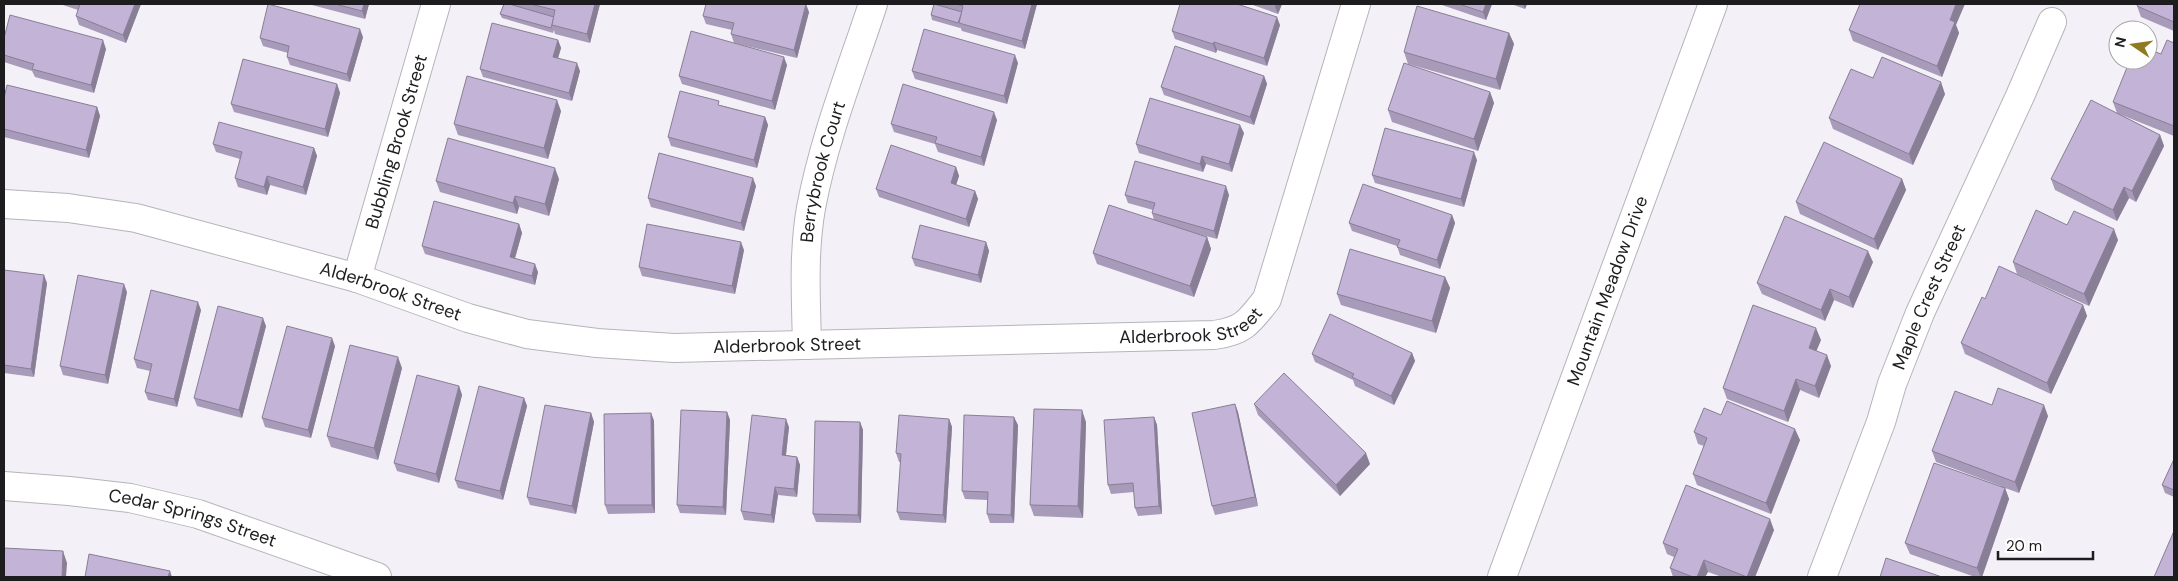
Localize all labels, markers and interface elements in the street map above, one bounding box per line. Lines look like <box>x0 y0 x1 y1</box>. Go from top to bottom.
north arrow <box>2108 20 2158 70</box>
text: N <box>2110 35 2130 49</box>
street label: Bubbling Brook Street <box>360 51 433 232</box>
street label: Berrybrook Court <box>795 98 851 244</box>
street label: Mountain Meadow Drive <box>1561 192 1653 389</box>
street label: Maple Crest Street <box>1887 220 1971 373</box>
street label: Alderbrook Street <box>317 256 465 327</box>
street label: Alderbrook Street <box>1119 302 1268 349</box>
street label: Alderbrook Street <box>713 331 862 359</box>
street label: Cedar Springs Street <box>107 484 280 553</box>
scale bar <box>1998 528 2093 560</box>
text: 20 m <box>2006 536 2042 556</box>

